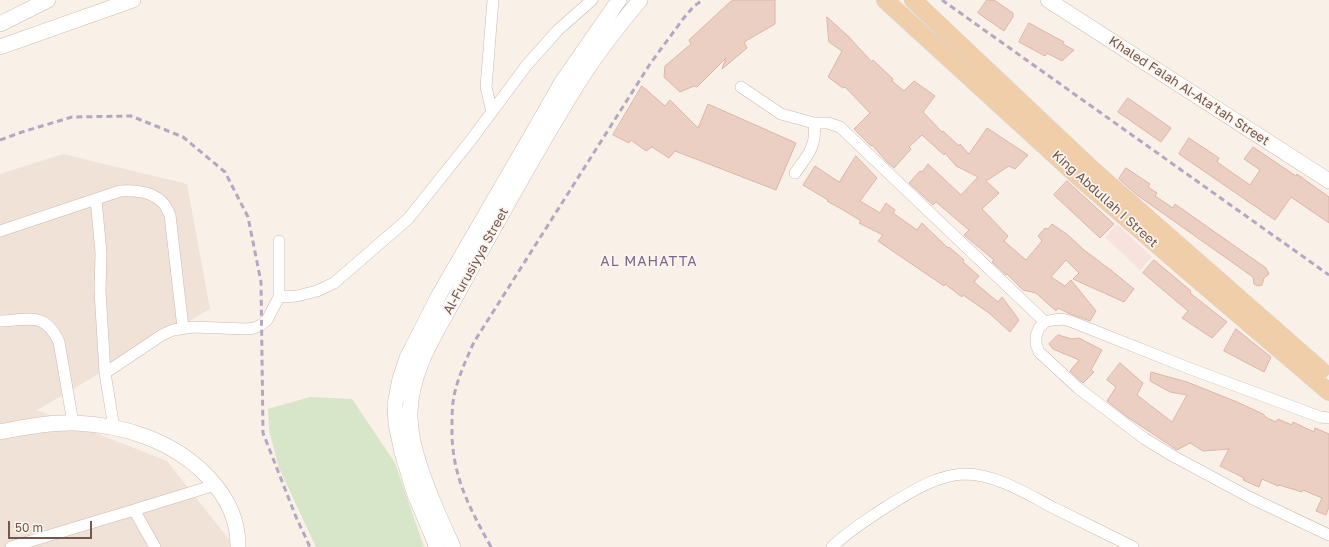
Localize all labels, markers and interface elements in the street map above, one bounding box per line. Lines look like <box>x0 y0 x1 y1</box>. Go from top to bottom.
street label: Khaled Falah Al-Ata’tah Street <box>1106 33 1272 149</box>
street label: King Abdullah I Street <box>1049 147 1161 251</box>
street label: Al-Furusiyya Street <box>440 205 512 317</box>
district label: AL MAHATTA <box>600 254 698 270</box>
scale bar <box>10 513 94 539</box>
text: 50 m <box>15 520 43 535</box>

